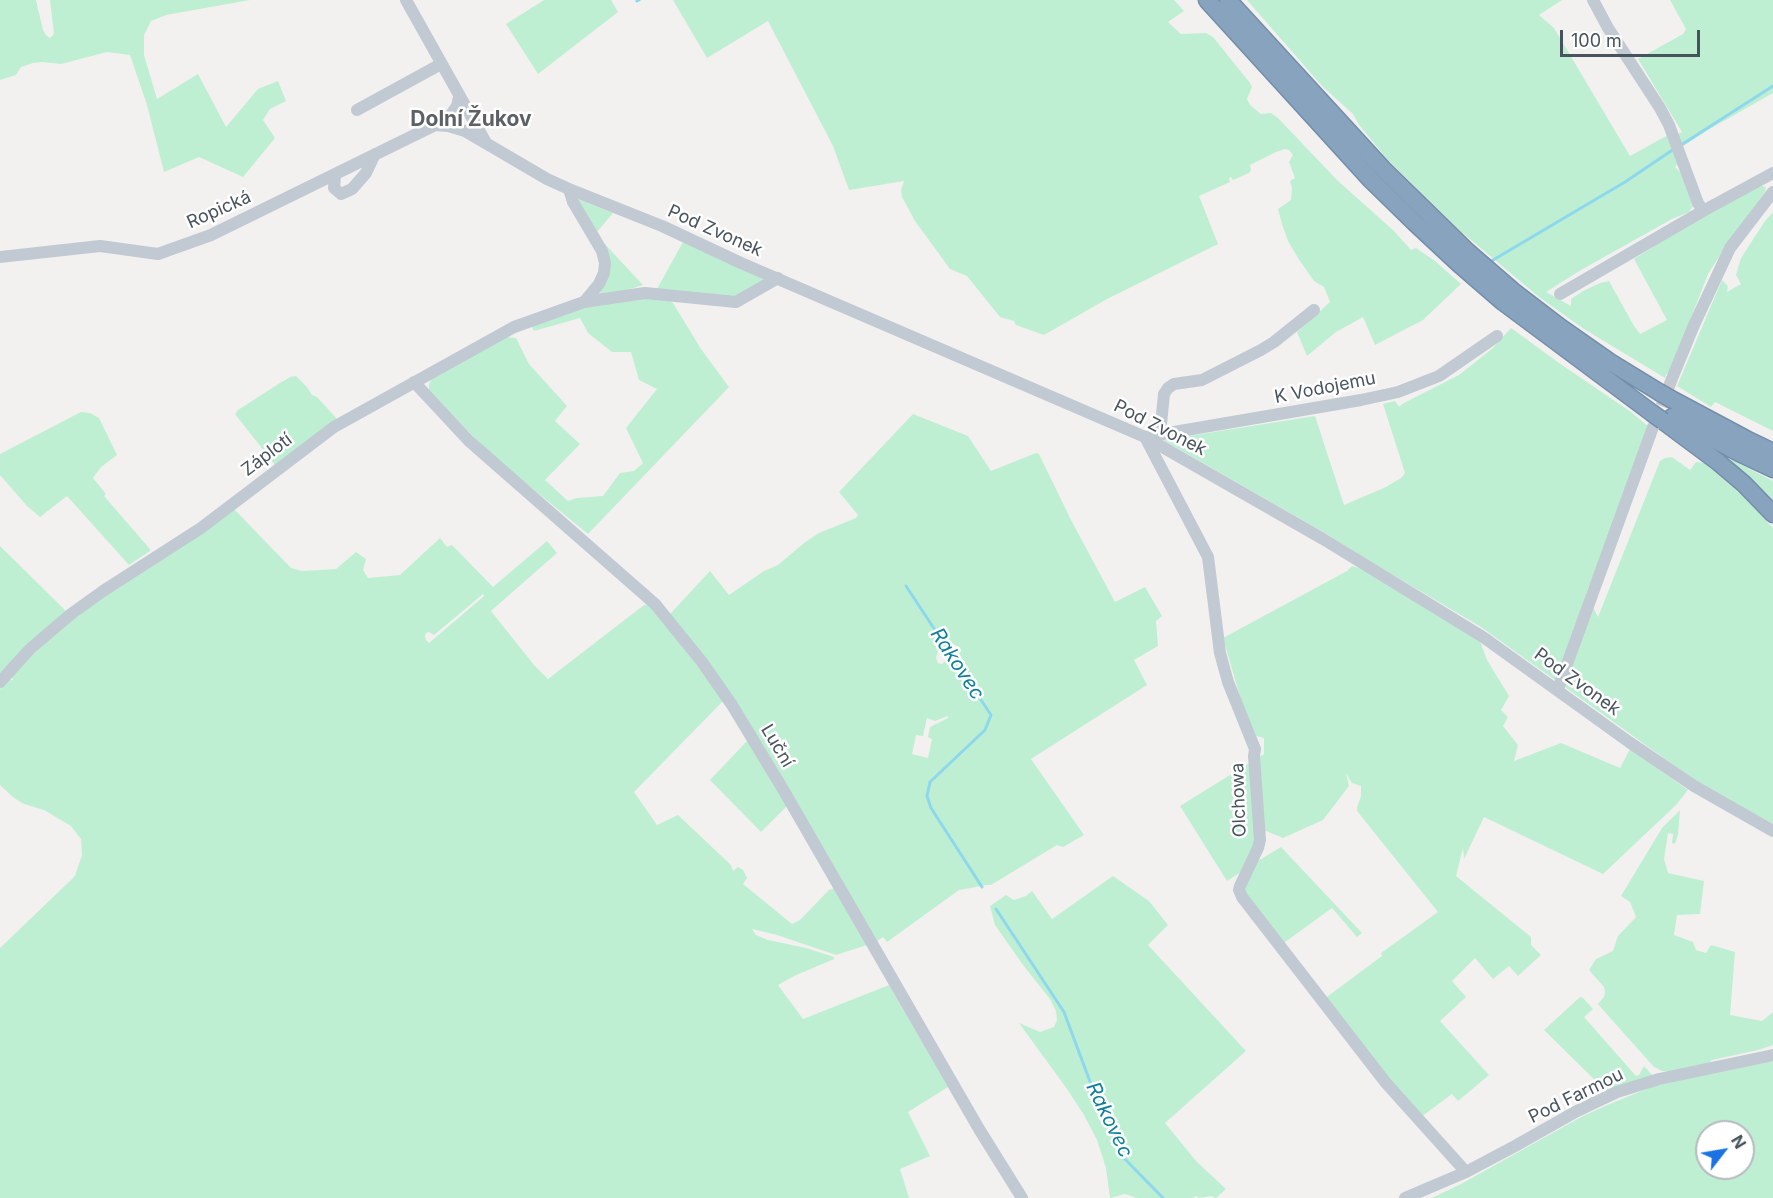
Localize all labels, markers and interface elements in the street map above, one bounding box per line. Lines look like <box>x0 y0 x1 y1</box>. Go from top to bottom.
scale bar <box>1563 18 1702 56</box>
text: 100 m <box>1571 30 1622 51</box>
district label: Dolní Žukov <box>410 107 532 133</box>
street label: Ropická <box>184 186 254 234</box>
street label: Pod Zvonek <box>664 201 766 261</box>
street label: K Vodojemu <box>1273 368 1377 408</box>
street label: Pod Zvonek <box>1110 395 1210 461</box>
street label: Záplotí <box>237 429 297 481</box>
water label: Rakovec <box>925 624 989 704</box>
street label: Pod Zvonek <box>1530 644 1624 720</box>
street label: Luční <box>756 721 798 771</box>
street label: Olchowa <box>1227 762 1251 838</box>
street label: Pod Farmou <box>1525 1064 1627 1128</box>
water label: Rakovec <box>1081 1078 1137 1162</box>
north arrow <box>1695 1120 1755 1180</box>
text: N <box>1727 1131 1750 1152</box>

